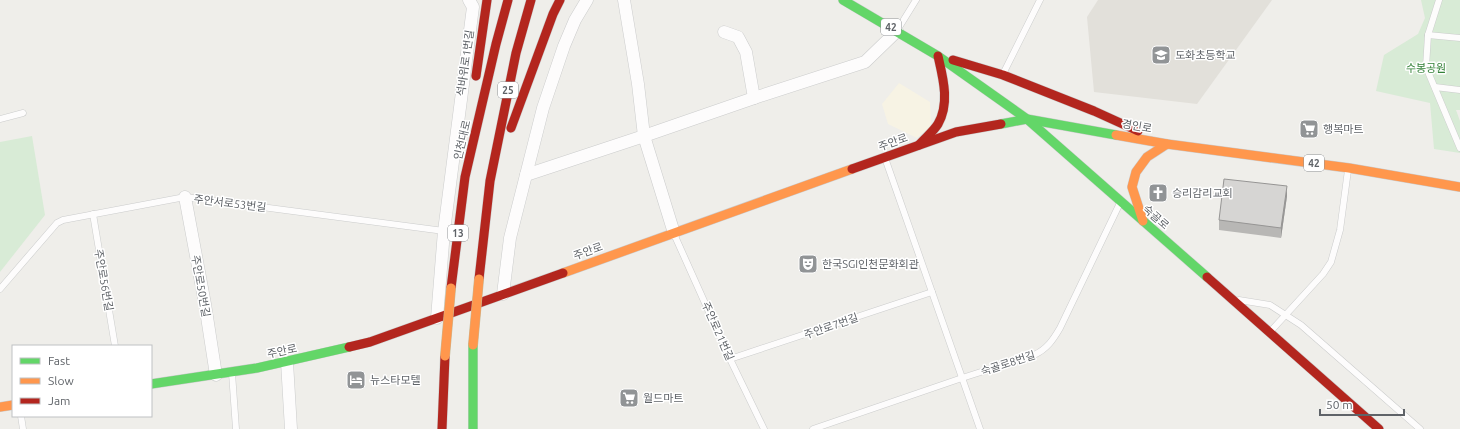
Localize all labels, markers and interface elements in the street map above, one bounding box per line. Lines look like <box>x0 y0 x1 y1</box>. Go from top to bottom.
road number: 42 <box>881 19 901 35</box>
street label: 석바위로1번길 <box>454 29 476 97</box>
school or university icon: 도화초등학교 <box>1150 44 1172 66</box>
place label: 도화초등학교 <box>1175 49 1236 61</box>
park label: 수봉공원 <box>1406 62 1446 74</box>
road number: 25 <box>498 82 518 98</box>
street label: 경인로 <box>1121 117 1153 135</box>
supermarket icon: 행복마트 <box>1298 118 1320 140</box>
street label: 인천대로 <box>452 119 472 161</box>
place label: 행복마트 <box>1323 123 1363 135</box>
street label: 주안로 <box>877 131 909 153</box>
road number: 42 <box>1304 155 1324 171</box>
church icon: 승리감리교회 <box>1147 182 1169 204</box>
place label: 승리감리교회 <box>1172 187 1233 199</box>
street label: 주안서로53번길 <box>193 193 267 213</box>
street label: 숙골로 <box>1141 203 1171 231</box>
road number: 13 <box>448 225 468 241</box>
street label: 주안로 <box>572 240 604 262</box>
street label: 주안로56번길 <box>93 248 115 312</box>
theatre icon: 한국SGI인천문화회관 <box>797 253 819 275</box>
street label: 주안로50번길 <box>190 254 212 318</box>
place label: 한국SGI인천문화회관 <box>822 258 919 270</box>
street label: 주안로21번길 <box>700 300 736 362</box>
street label: 주안로7번길 <box>802 311 860 341</box>
street label: 주안로 <box>266 342 298 360</box>
legend <box>12 345 152 417</box>
street label: 숙골로8번길 <box>979 349 1037 377</box>
text: Fast <box>48 354 70 367</box>
hotel icon: 뉴스타모텔 <box>345 369 367 391</box>
text: Slow <box>48 374 74 387</box>
place label: 뉴스타모텔 <box>370 374 421 386</box>
supermarket icon: 월드마트 <box>618 387 640 409</box>
scale bar <box>1320 391 1404 417</box>
place label: 월드마트 <box>643 392 683 404</box>
text: Jam <box>48 394 70 407</box>
text: 50 m <box>1326 398 1353 411</box>

